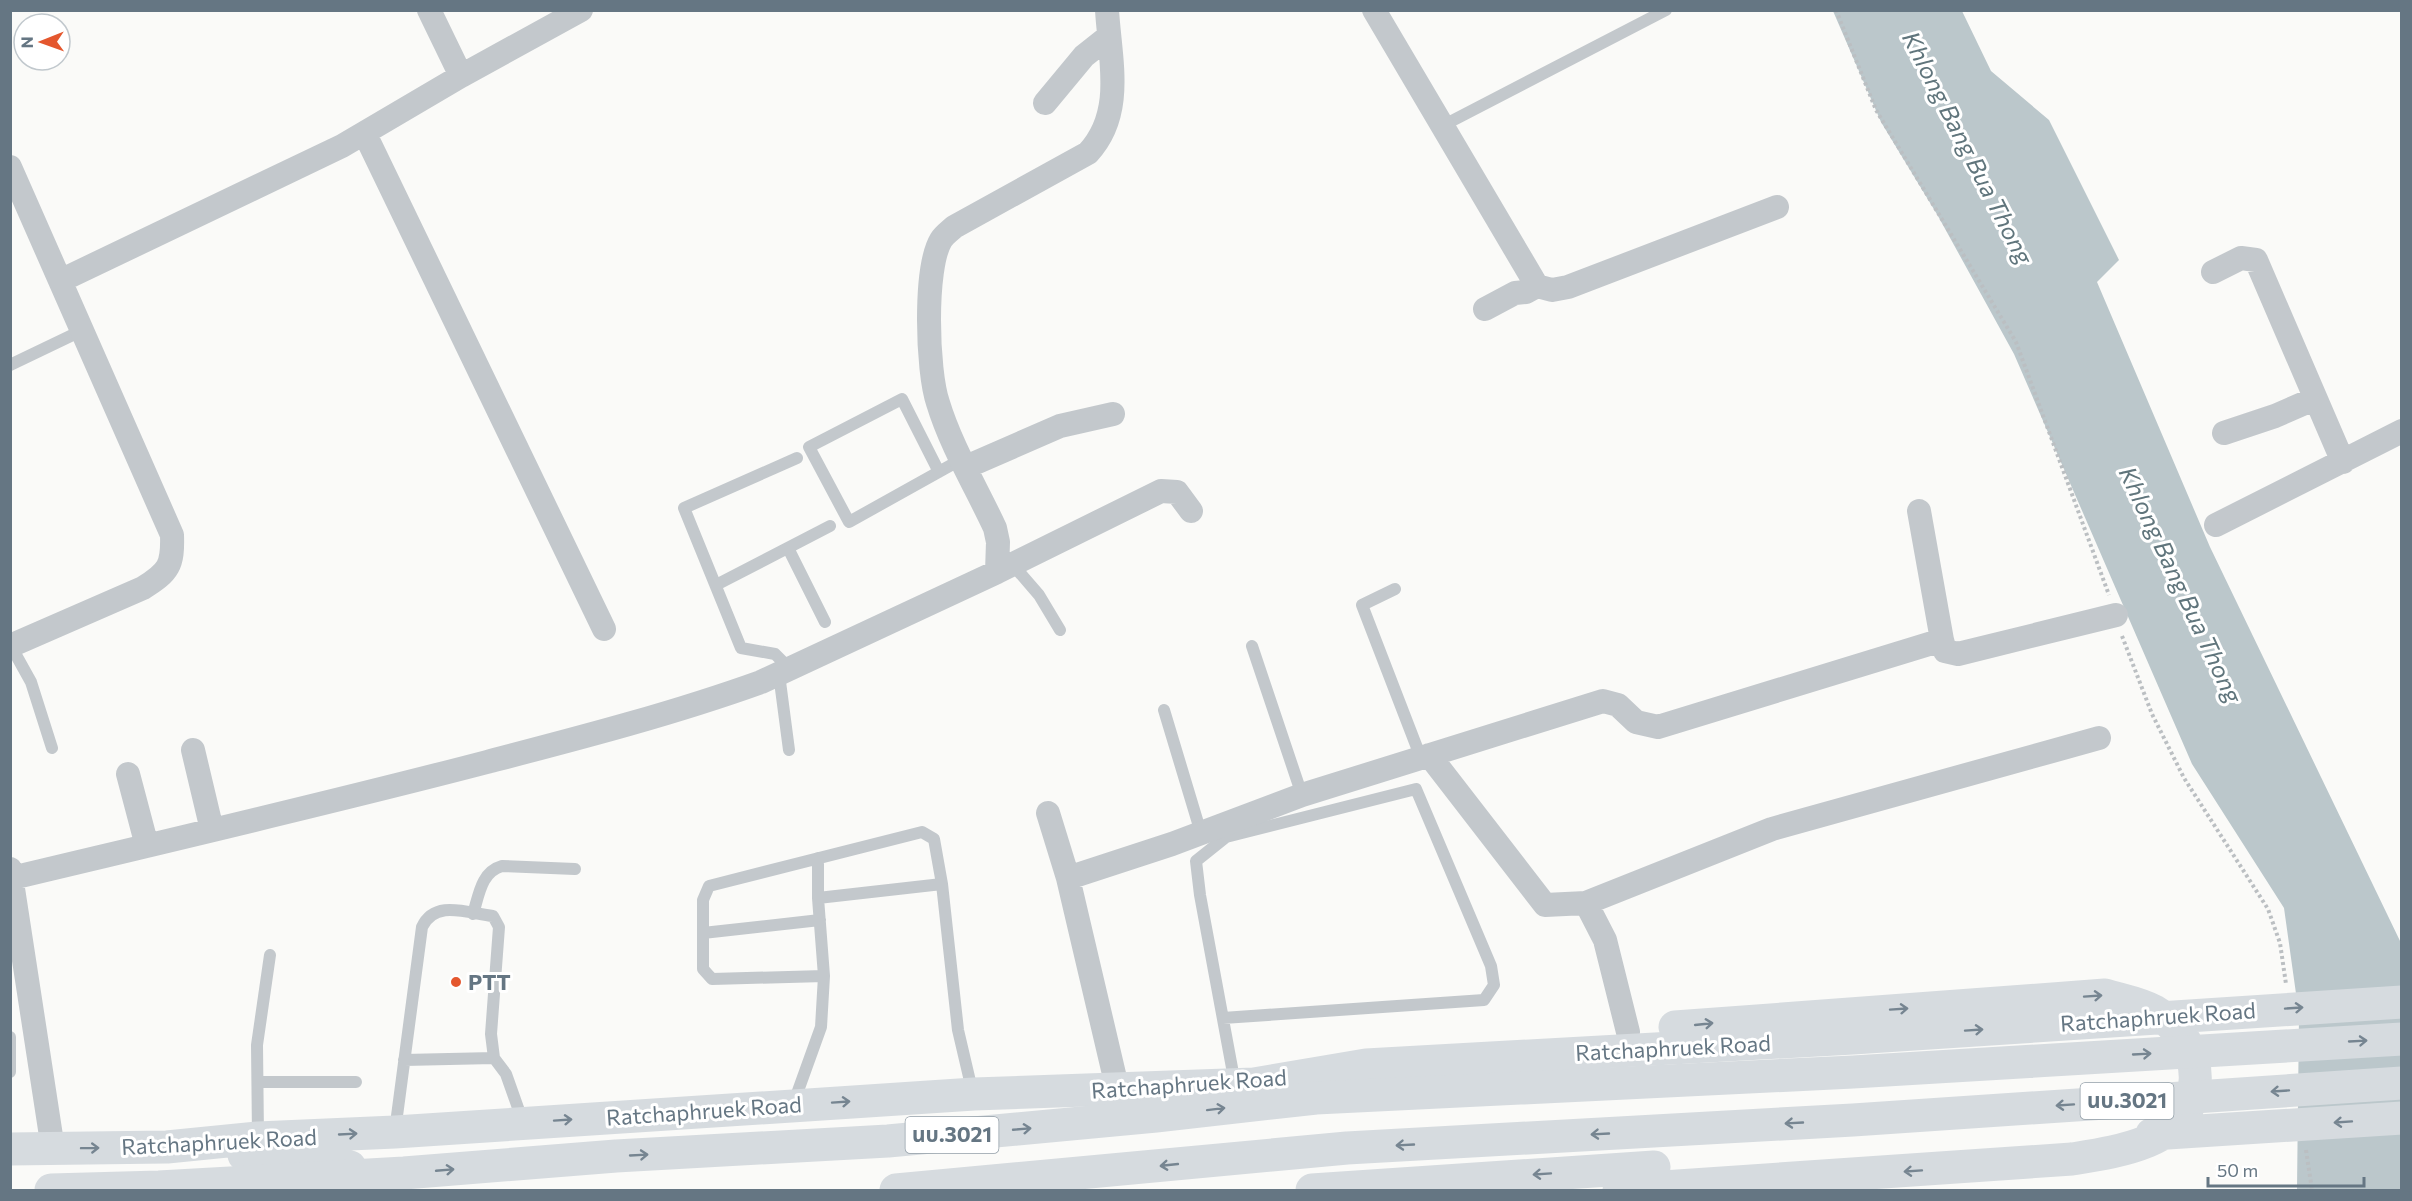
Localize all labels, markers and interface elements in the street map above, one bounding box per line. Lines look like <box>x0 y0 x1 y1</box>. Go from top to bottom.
north arrow <box>12 12 72 72</box>
water label: Khlong Bang Bua Thong <box>1897 26 2040 269</box>
text: N <box>17 36 36 48</box>
water label: Khlong Bang Bua Thong <box>2114 462 2249 708</box>
place label: PTT <box>468 968 511 995</box>
marker: PTT <box>449 975 463 989</box>
one-way arrow <box>2083 990 2103 1001</box>
street label: Ratchaphruek Road <box>2059 996 2257 1037</box>
one-way arrow <box>2284 1003 2304 1014</box>
one-way arrow <box>1888 1004 1908 1015</box>
one-way arrow <box>1694 1018 1714 1029</box>
one-way arrow <box>1963 1024 1983 1035</box>
street label: Ratchaphruek Road <box>1574 1029 1771 1066</box>
one-way arrow <box>2347 1036 2367 1047</box>
one-way arrow <box>2132 1049 2152 1060</box>
street label: Ratchaphruek Road <box>1090 1063 1288 1104</box>
road number: นบ.3021 <box>2080 1083 2174 1119</box>
one-way arrow <box>2271 1086 2291 1097</box>
street label: Ratchaphruek Road <box>605 1090 803 1131</box>
one-way arrow <box>831 1097 851 1108</box>
one-way arrow <box>2055 1100 2075 1111</box>
one-way arrow <box>1206 1103 1226 1114</box>
one-way arrow <box>553 1114 572 1125</box>
one-way arrow <box>2334 1116 2354 1127</box>
road number: นบ.3021 <box>906 1117 998 1153</box>
one-way arrow <box>1785 1118 1805 1129</box>
street label: Ratchaphruek Road <box>120 1123 317 1160</box>
one-way arrow <box>1012 1123 1032 1134</box>
one-way arrow <box>1590 1128 1610 1139</box>
one-way arrow <box>337 1129 357 1140</box>
one-way arrow <box>1395 1139 1415 1150</box>
one-way arrow <box>79 1142 99 1154</box>
one-way arrow <box>629 1149 649 1160</box>
scale bar <box>2208 1150 2364 1188</box>
text: 50 m <box>2217 1159 2258 1181</box>
one-way arrow <box>1159 1160 1179 1171</box>
one-way arrow <box>434 1164 454 1175</box>
one-way arrow <box>1903 1165 1923 1176</box>
one-way arrow <box>1533 1169 1553 1180</box>

